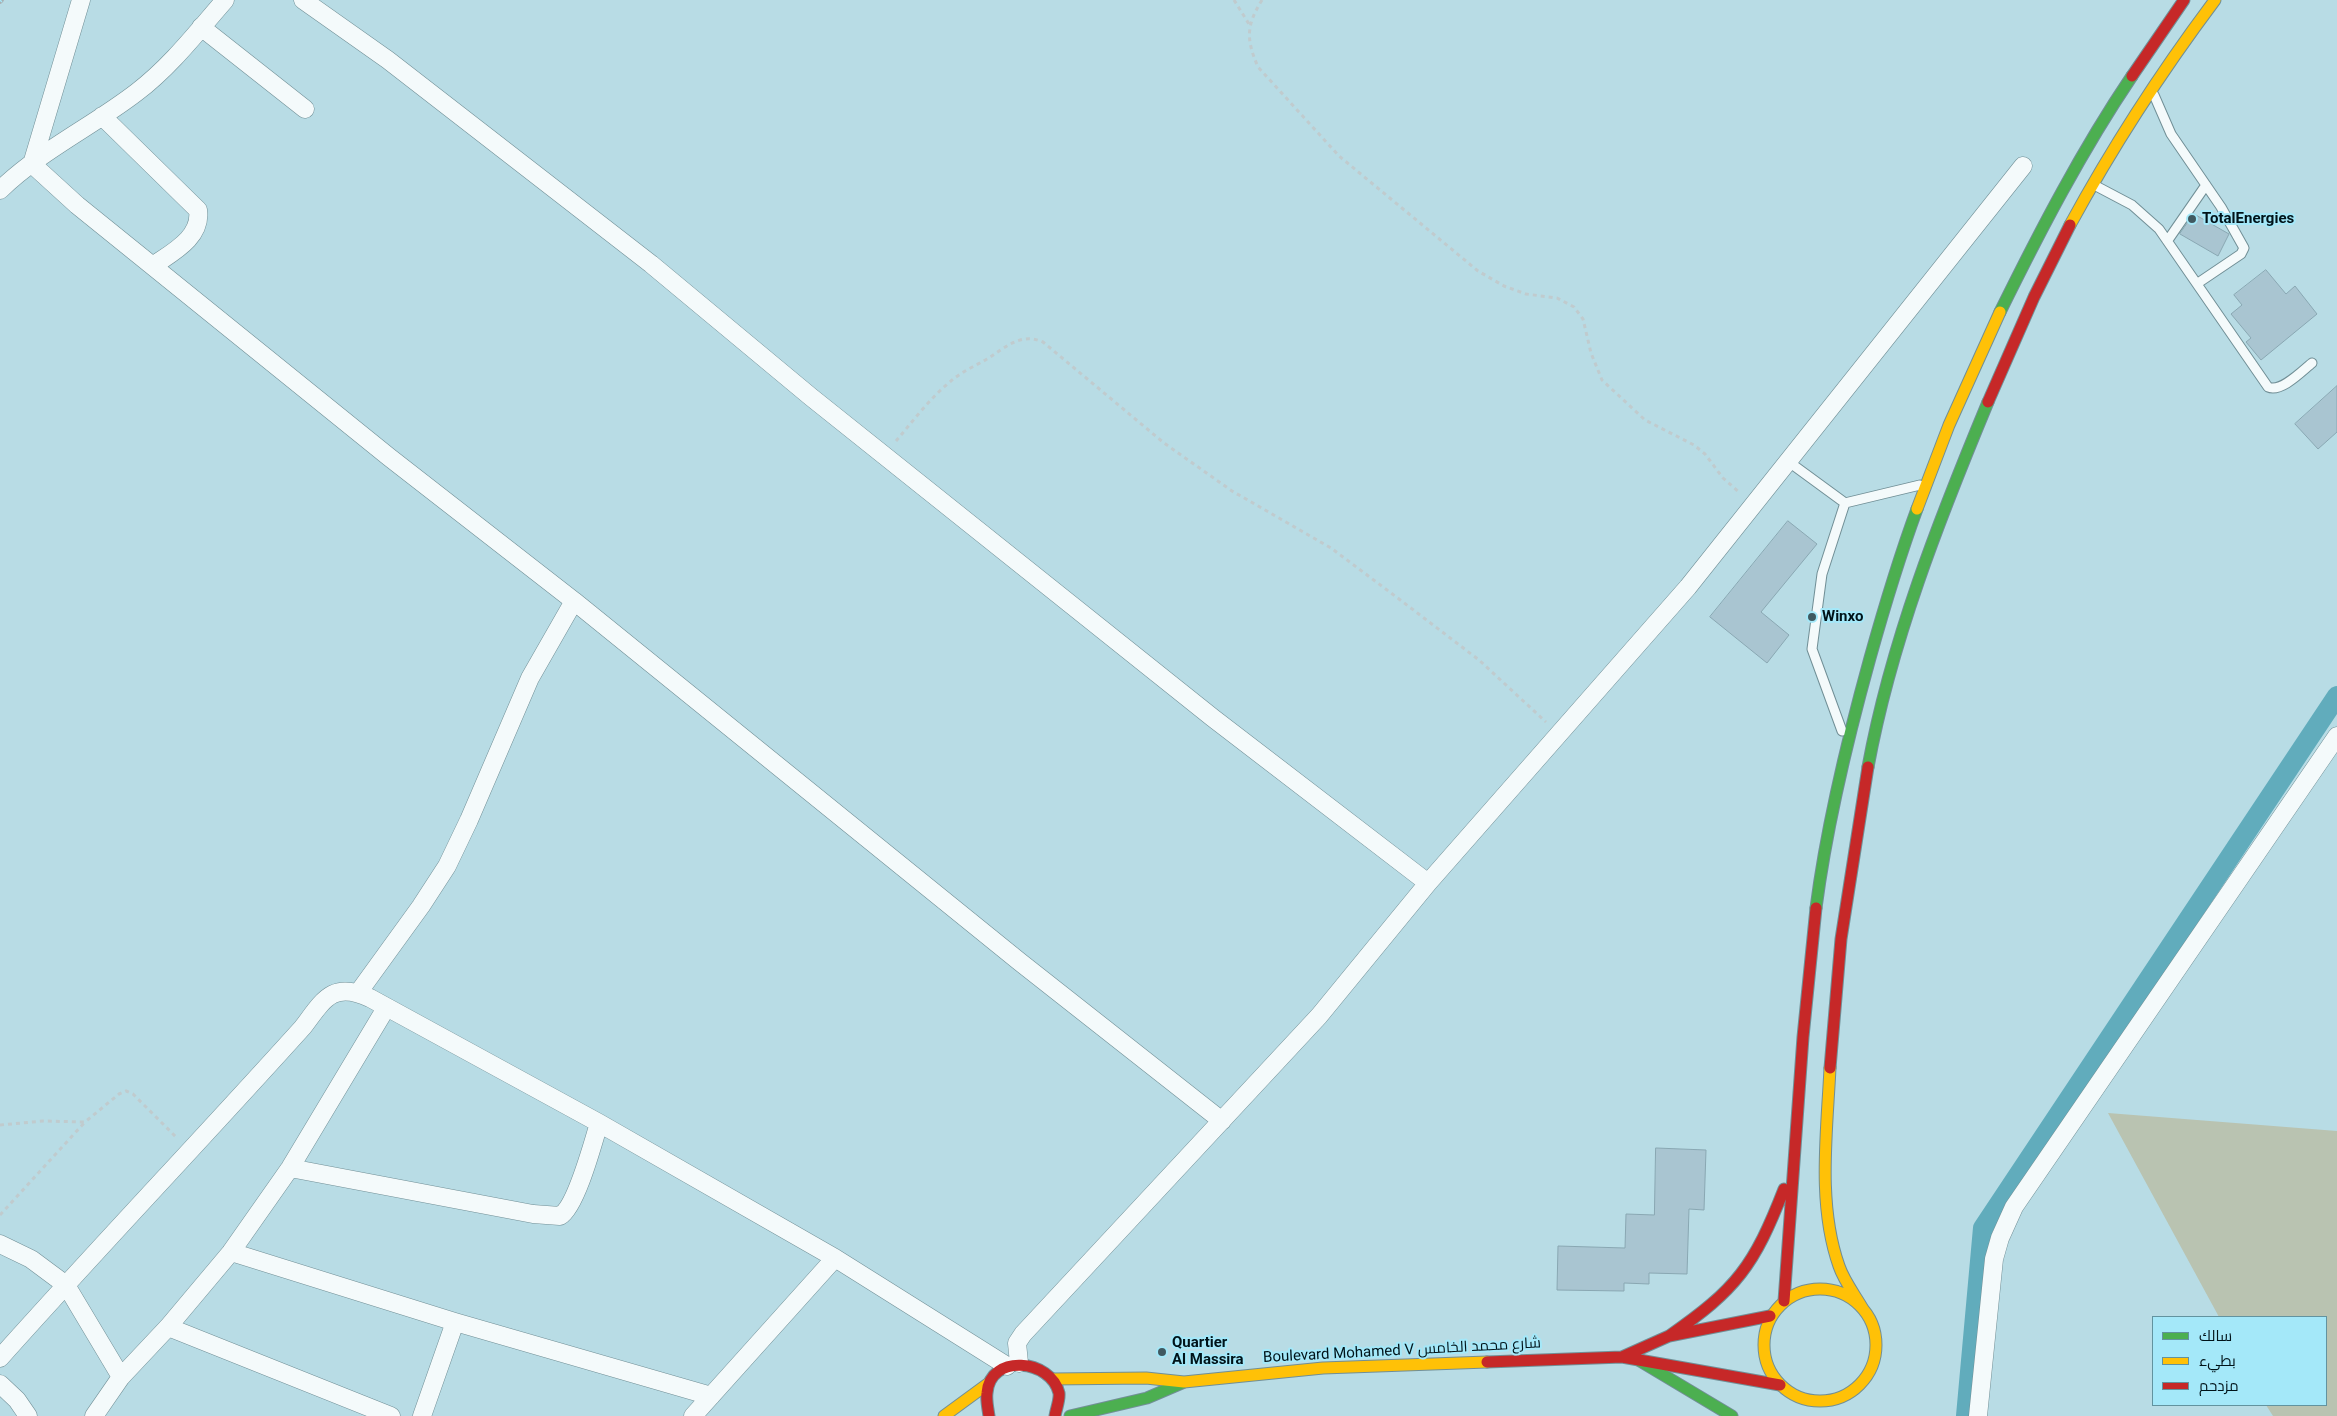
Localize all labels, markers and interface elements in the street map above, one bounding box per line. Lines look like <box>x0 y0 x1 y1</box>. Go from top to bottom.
place label: TotalEnergies <box>2202 210 2294 228</box>
marker: TotalEnergies <box>2186 213 2198 225</box>
place label: Winxo <box>1822 608 1863 626</box>
marker: Winxo <box>1806 611 1818 623</box>
legend <box>2152 1316 2327 1406</box>
text: سالك <box>2199 1327 2232 1345</box>
place label: Quartier Al Massira <box>1172 1334 1244 1369</box>
street label: Boulevard Mohamed V شارع محمد الخامس <box>1263 1335 1541 1367</box>
marker: Quartier Al Massira <box>1156 1346 1168 1358</box>
text: بطيء <box>2199 1352 2236 1370</box>
text: مزدحم <box>2199 1377 2239 1395</box>

